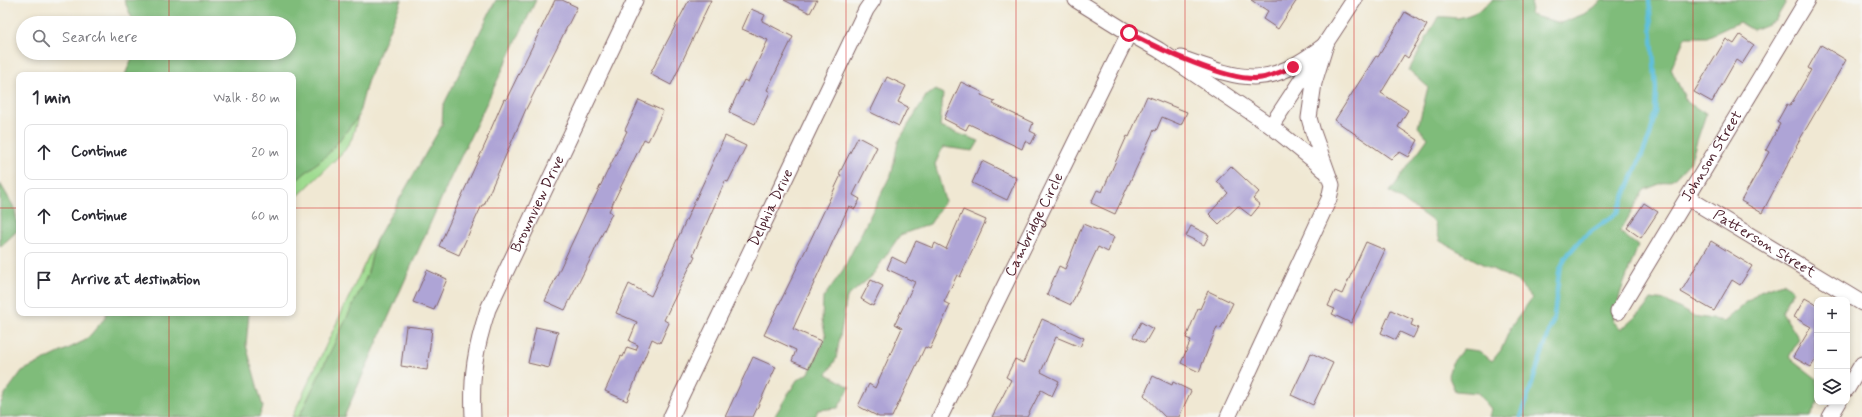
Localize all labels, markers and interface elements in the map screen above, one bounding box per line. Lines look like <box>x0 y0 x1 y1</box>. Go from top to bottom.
search box <box>16 16 296 60</box>
route start <box>1120 24 1138 42</box>
icon: search <box>30 27 52 49</box>
text: Search here <box>62 28 138 48</box>
route end <box>1284 58 1302 76</box>
text: 1 min <box>32 87 71 109</box>
text: Walk · 80 m <box>213 90 280 107</box>
street label: Johnson Street <box>1677 107 1747 205</box>
icon: ahead <box>33 141 55 163</box>
text: Continue <box>71 142 127 162</box>
text: 20 m <box>251 144 279 161</box>
street label: Brownview Drive <box>506 152 570 256</box>
street label: Delphia Drive <box>744 166 798 250</box>
street label: Cambridge Circle <box>1000 169 1069 280</box>
icon: ahead <box>33 205 55 227</box>
street label: Patterson Street <box>1709 205 1819 283</box>
text: Continue <box>71 206 127 226</box>
text: 60 m <box>251 208 279 225</box>
icon: arrive <box>33 269 55 291</box>
text: Arrive at destination <box>71 270 200 290</box>
map controls <box>1814 297 1850 405</box>
button: + <box>1814 297 1850 333</box>
button: − <box>1814 333 1850 369</box>
button: layers <box>1814 369 1850 405</box>

